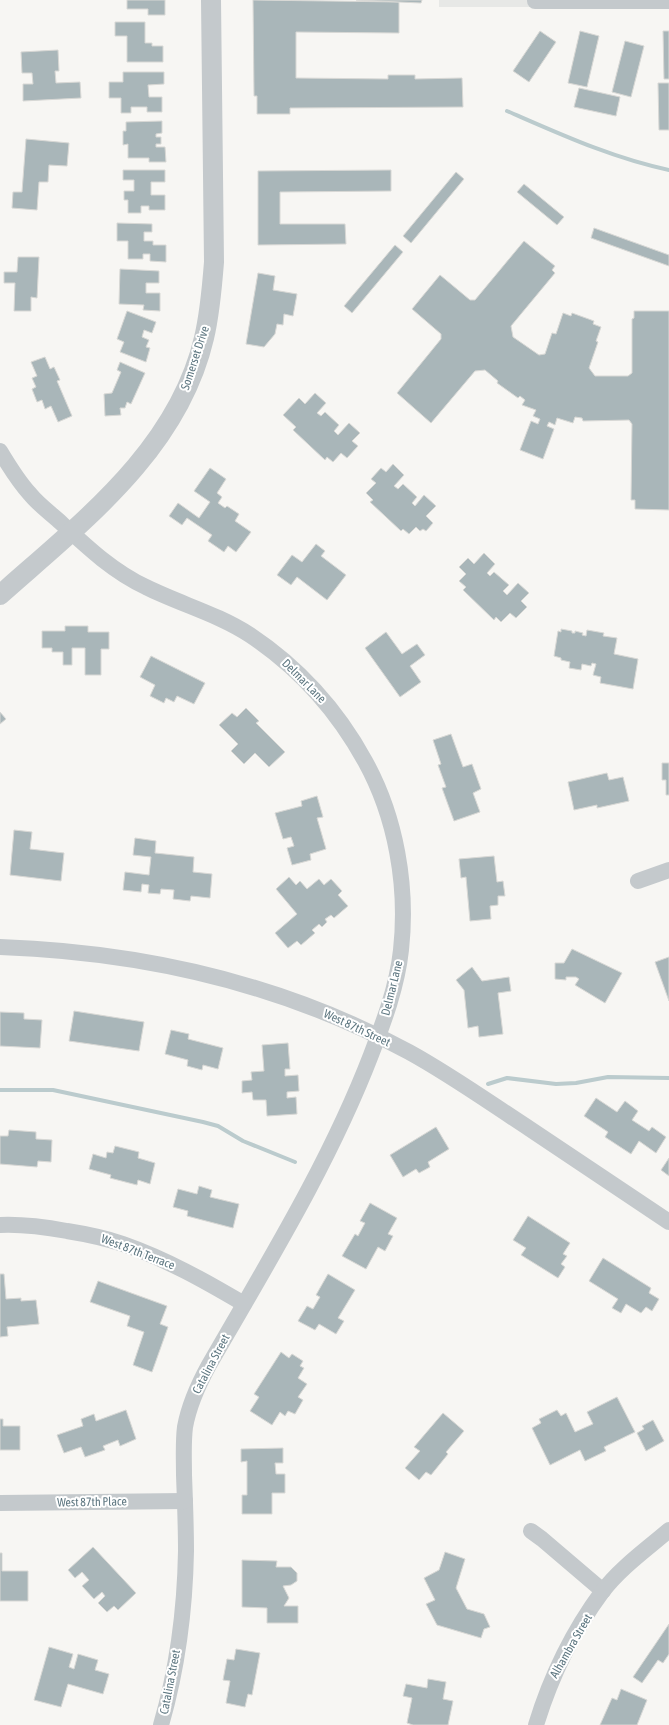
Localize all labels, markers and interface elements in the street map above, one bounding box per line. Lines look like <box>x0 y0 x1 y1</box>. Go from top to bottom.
street label: Somerset Drive <box>178 324 212 392</box>
street label: Delmar Lane <box>279 656 329 706</box>
street label: Delmar Lane <box>378 959 406 1017</box>
street label: West 87th Street <box>322 1007 393 1050</box>
street label: West 87th Terrace <box>99 1232 177 1272</box>
street label: Catalina Street <box>189 1331 233 1396</box>
street label: West 87th Place <box>57 1494 127 1510</box>
street label: Alhambra Street <box>547 1611 595 1681</box>
street label: Catalina Street <box>157 1648 183 1715</box>

